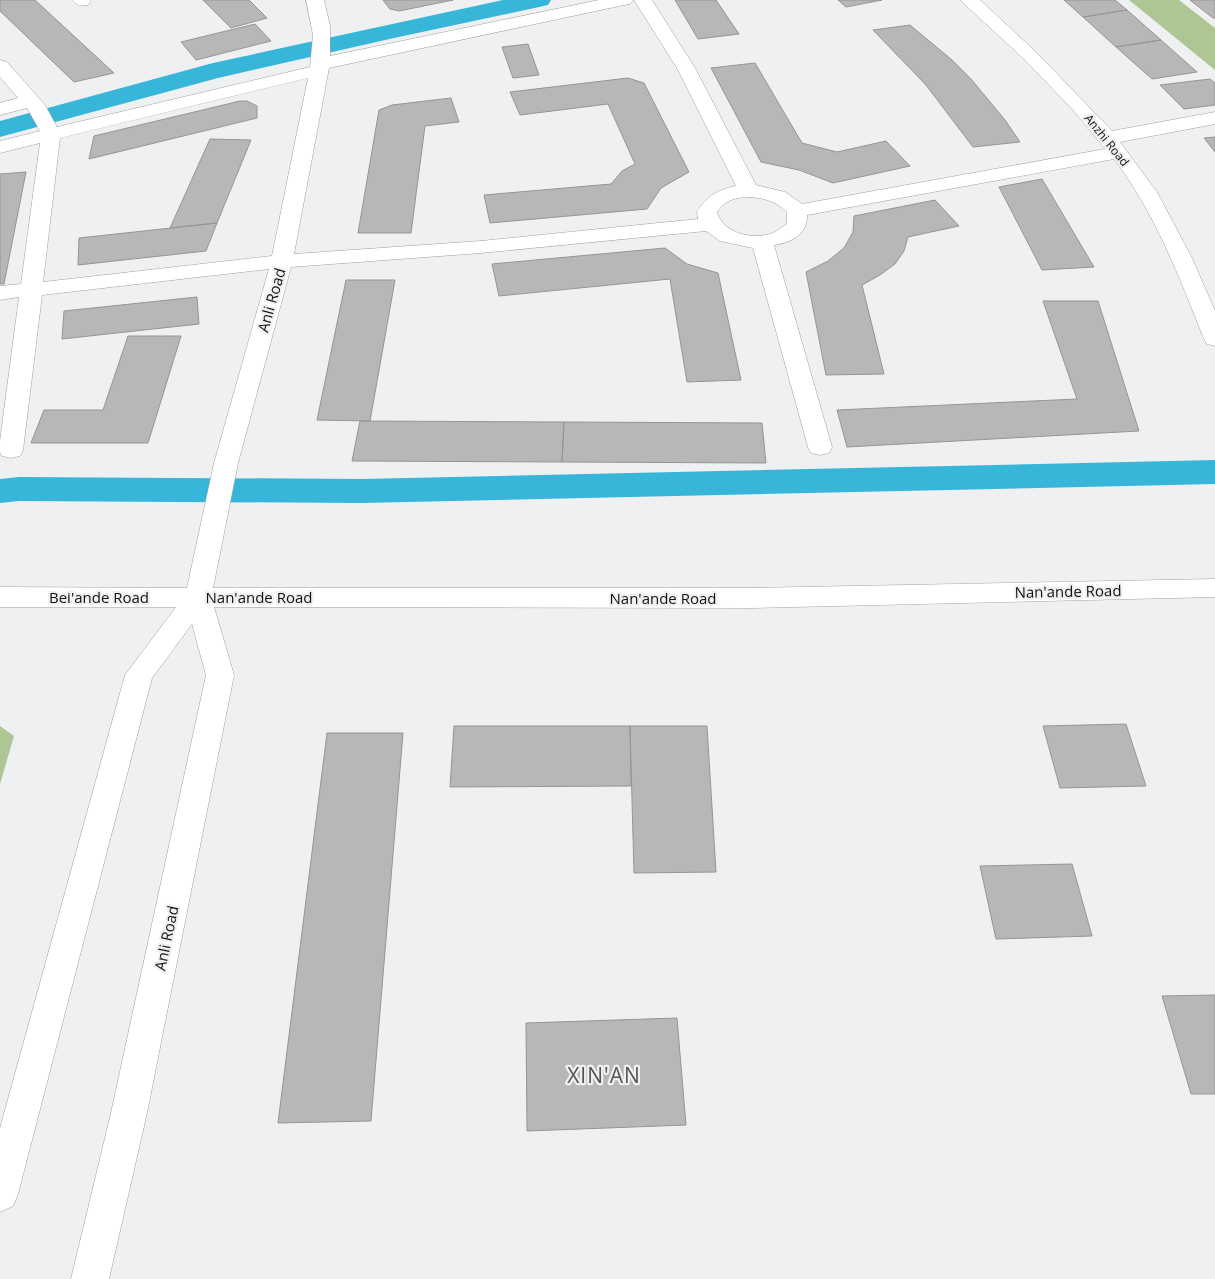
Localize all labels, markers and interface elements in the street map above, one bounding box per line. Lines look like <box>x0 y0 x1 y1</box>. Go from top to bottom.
street label: Anzhi Road <box>1081 110 1133 170</box>
street label: Anli Road <box>252 266 290 334</box>
street label: Nan'ande Road <box>1014 580 1122 602</box>
street label: Bei'ande Road <box>49 587 149 607</box>
street label: Nan'ande Road <box>206 587 312 607</box>
street label: Nan'ande Road <box>610 588 716 608</box>
street label: Anli Road <box>149 904 183 972</box>
district label: XIN'AN <box>567 1061 641 1089</box>

